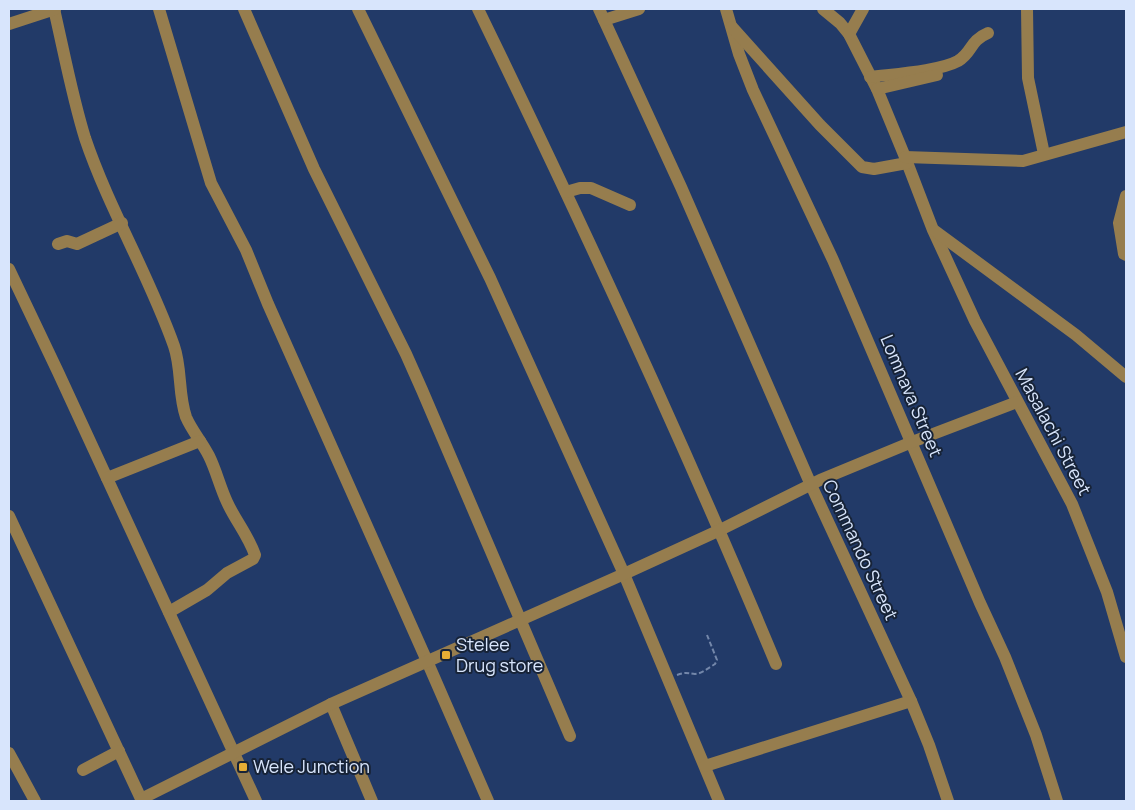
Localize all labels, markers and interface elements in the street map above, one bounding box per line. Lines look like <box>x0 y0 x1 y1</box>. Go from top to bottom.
street label: Lomnava Street <box>875 331 948 460</box>
street label: Masalachi Street <box>1010 364 1097 499</box>
street label: Commando Street <box>818 475 904 624</box>
place label: Stelee Drug store <box>456 632 543 677</box>
marker: Stelee Drug store <box>440 649 452 661</box>
place label: Wele Junction <box>253 754 370 778</box>
marker: Wele Junction <box>237 761 249 773</box>

